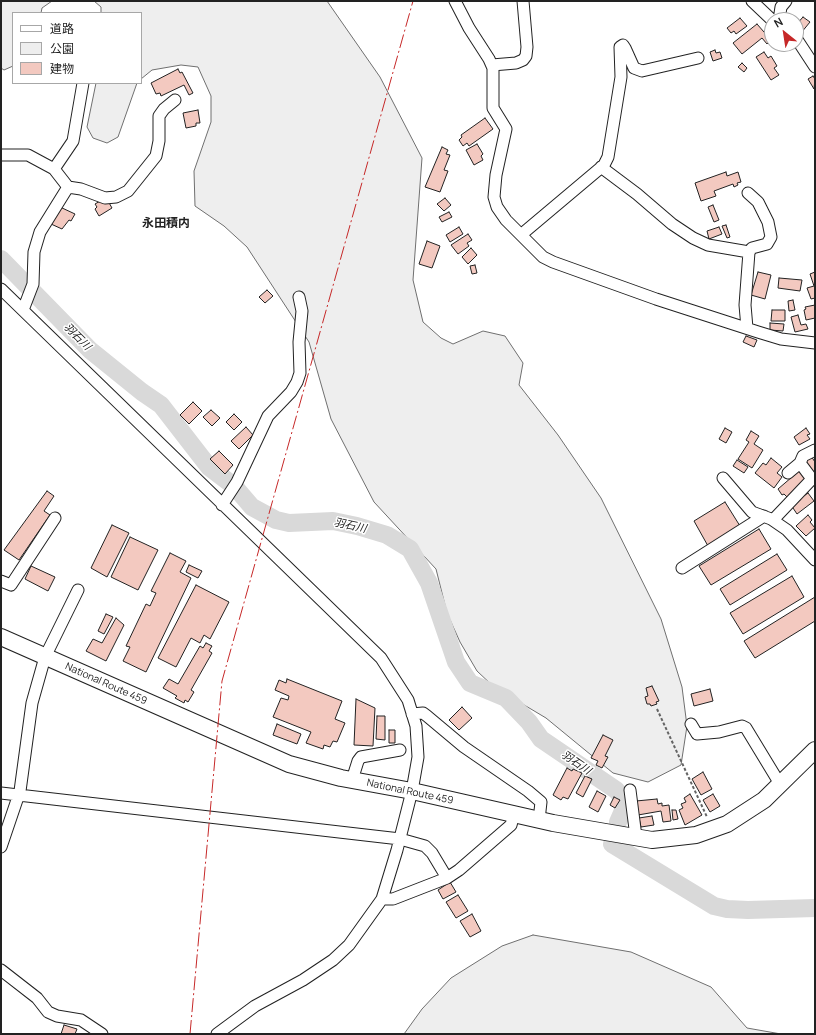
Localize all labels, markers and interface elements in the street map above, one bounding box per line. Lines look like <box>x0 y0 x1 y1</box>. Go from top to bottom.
legend <box>12 12 142 84</box>
north arrow <box>764 12 804 52</box>
text: N <box>771 14 785 31</box>
text: 道路 <box>50 20 74 37</box>
text: 公園 <box>50 40 74 57</box>
text: 建物 <box>50 60 74 77</box>
district label: 永田積内 <box>142 217 190 231</box>
water label: 羽石川 <box>61 321 93 353</box>
water label: 羽石川 <box>332 516 368 536</box>
street label: National Route 459 <box>63 661 149 707</box>
water label: 羽石川 <box>559 748 593 778</box>
street label: National Route 459 <box>366 777 454 807</box>

